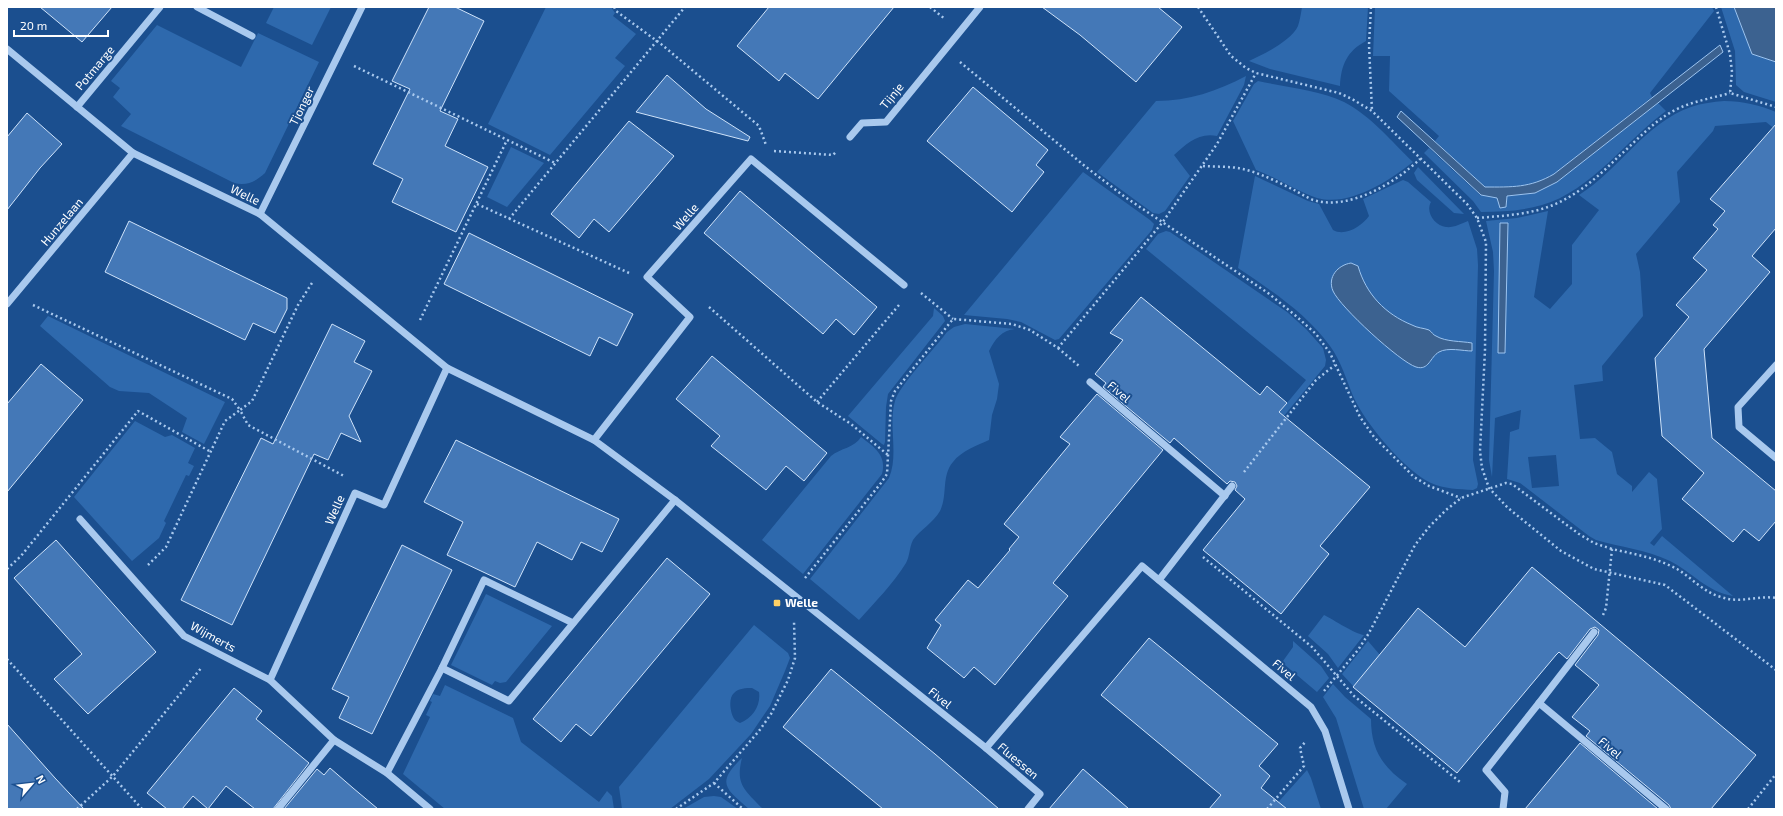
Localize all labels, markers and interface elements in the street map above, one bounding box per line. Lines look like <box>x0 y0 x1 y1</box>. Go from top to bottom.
scale bar <box>14 12 108 38</box>
text: 20 m <box>20 18 47 32</box>
street label: Potmarge <box>72 42 117 92</box>
street label: Tijnje <box>877 80 907 112</box>
street label: Tjonger <box>286 84 318 128</box>
street label: Welle <box>228 181 263 207</box>
street label: Hunzelaan <box>37 195 85 248</box>
street label: Welle <box>670 200 701 233</box>
street label: Fivel <box>1105 378 1134 405</box>
street label: Welle <box>321 493 347 527</box>
place label: Welle <box>785 595 818 609</box>
marker: Welle <box>772 598 782 608</box>
street label: Wijmerts <box>188 618 239 655</box>
street label: Fivel <box>1270 656 1299 683</box>
street label: Fivel <box>926 684 955 711</box>
street label: Fivel <box>1596 734 1625 761</box>
street label: Fluessen <box>995 739 1042 781</box>
north arrow <box>12 764 52 804</box>
text: N <box>34 773 49 786</box>

